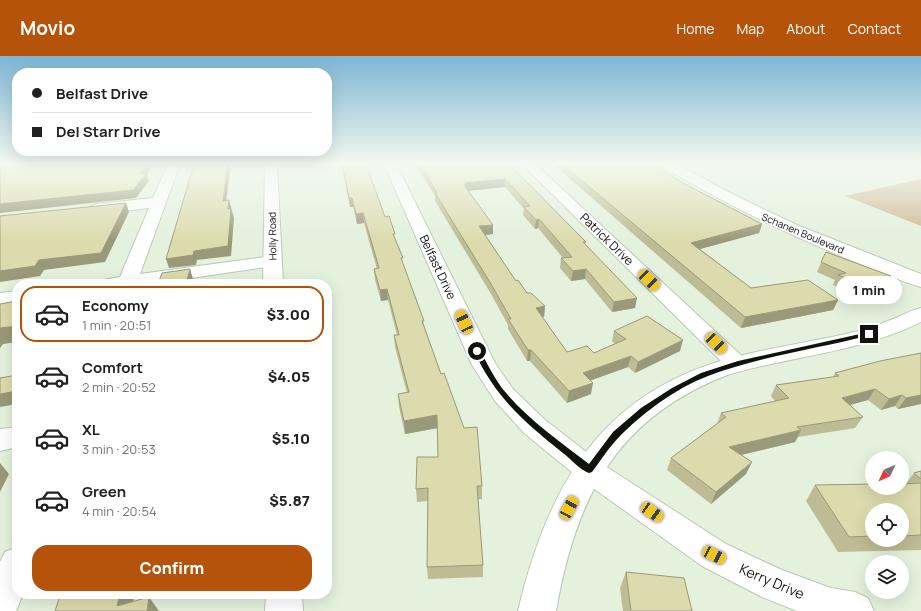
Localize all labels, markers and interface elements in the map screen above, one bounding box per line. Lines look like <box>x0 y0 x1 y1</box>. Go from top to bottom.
text: Movio <box>20 15 75 41</box>
text: Home <box>677 19 714 38</box>
text: Map <box>736 19 764 38</box>
text: About <box>786 19 826 38</box>
text: Contact <box>848 19 901 38</box>
text: Belfast Drive <box>56 83 148 104</box>
text: Del Starr Drive <box>56 121 160 142</box>
street label: Patrick Drive <box>576 209 638 269</box>
street label: Schanen Boulevard <box>760 209 847 257</box>
street label: Holly Road <box>265 212 279 260</box>
street label: Belfast Drive <box>416 232 460 302</box>
car <box>636 267 662 293</box>
callout: 1 min <box>836 276 902 304</box>
text: 1 min <box>853 281 885 299</box>
text: Economy <box>82 295 149 316</box>
icon: car <box>34 296 70 332</box>
text: $3.00 <box>267 304 310 325</box>
car <box>453 309 475 335</box>
text: 1 min · 20:51 <box>82 316 151 334</box>
route end <box>860 325 878 343</box>
car <box>703 330 729 356</box>
route start <box>468 342 486 360</box>
text: Comfort <box>82 357 143 378</box>
icon: car <box>34 358 70 394</box>
text: $4.05 <box>268 366 310 387</box>
text: 2 min · 20:52 <box>82 378 156 396</box>
text: XL <box>82 419 100 440</box>
icon: car <box>34 420 70 456</box>
text: $5.10 <box>272 428 310 449</box>
text: 3 min · 20:53 <box>82 440 156 458</box>
north arrow <box>865 451 909 495</box>
map controls <box>865 451 909 599</box>
text: Green <box>82 481 126 502</box>
icon: car <box>34 482 70 518</box>
text: $5.87 <box>269 490 310 511</box>
car <box>558 495 580 521</box>
car <box>639 500 665 524</box>
text: 4 min · 20:54 <box>82 502 157 520</box>
button: locate <box>865 503 909 547</box>
car <box>701 544 727 566</box>
button: Confirm <box>32 545 312 591</box>
button: layers <box>865 555 909 599</box>
street label: Kerry Drive <box>737 559 807 603</box>

